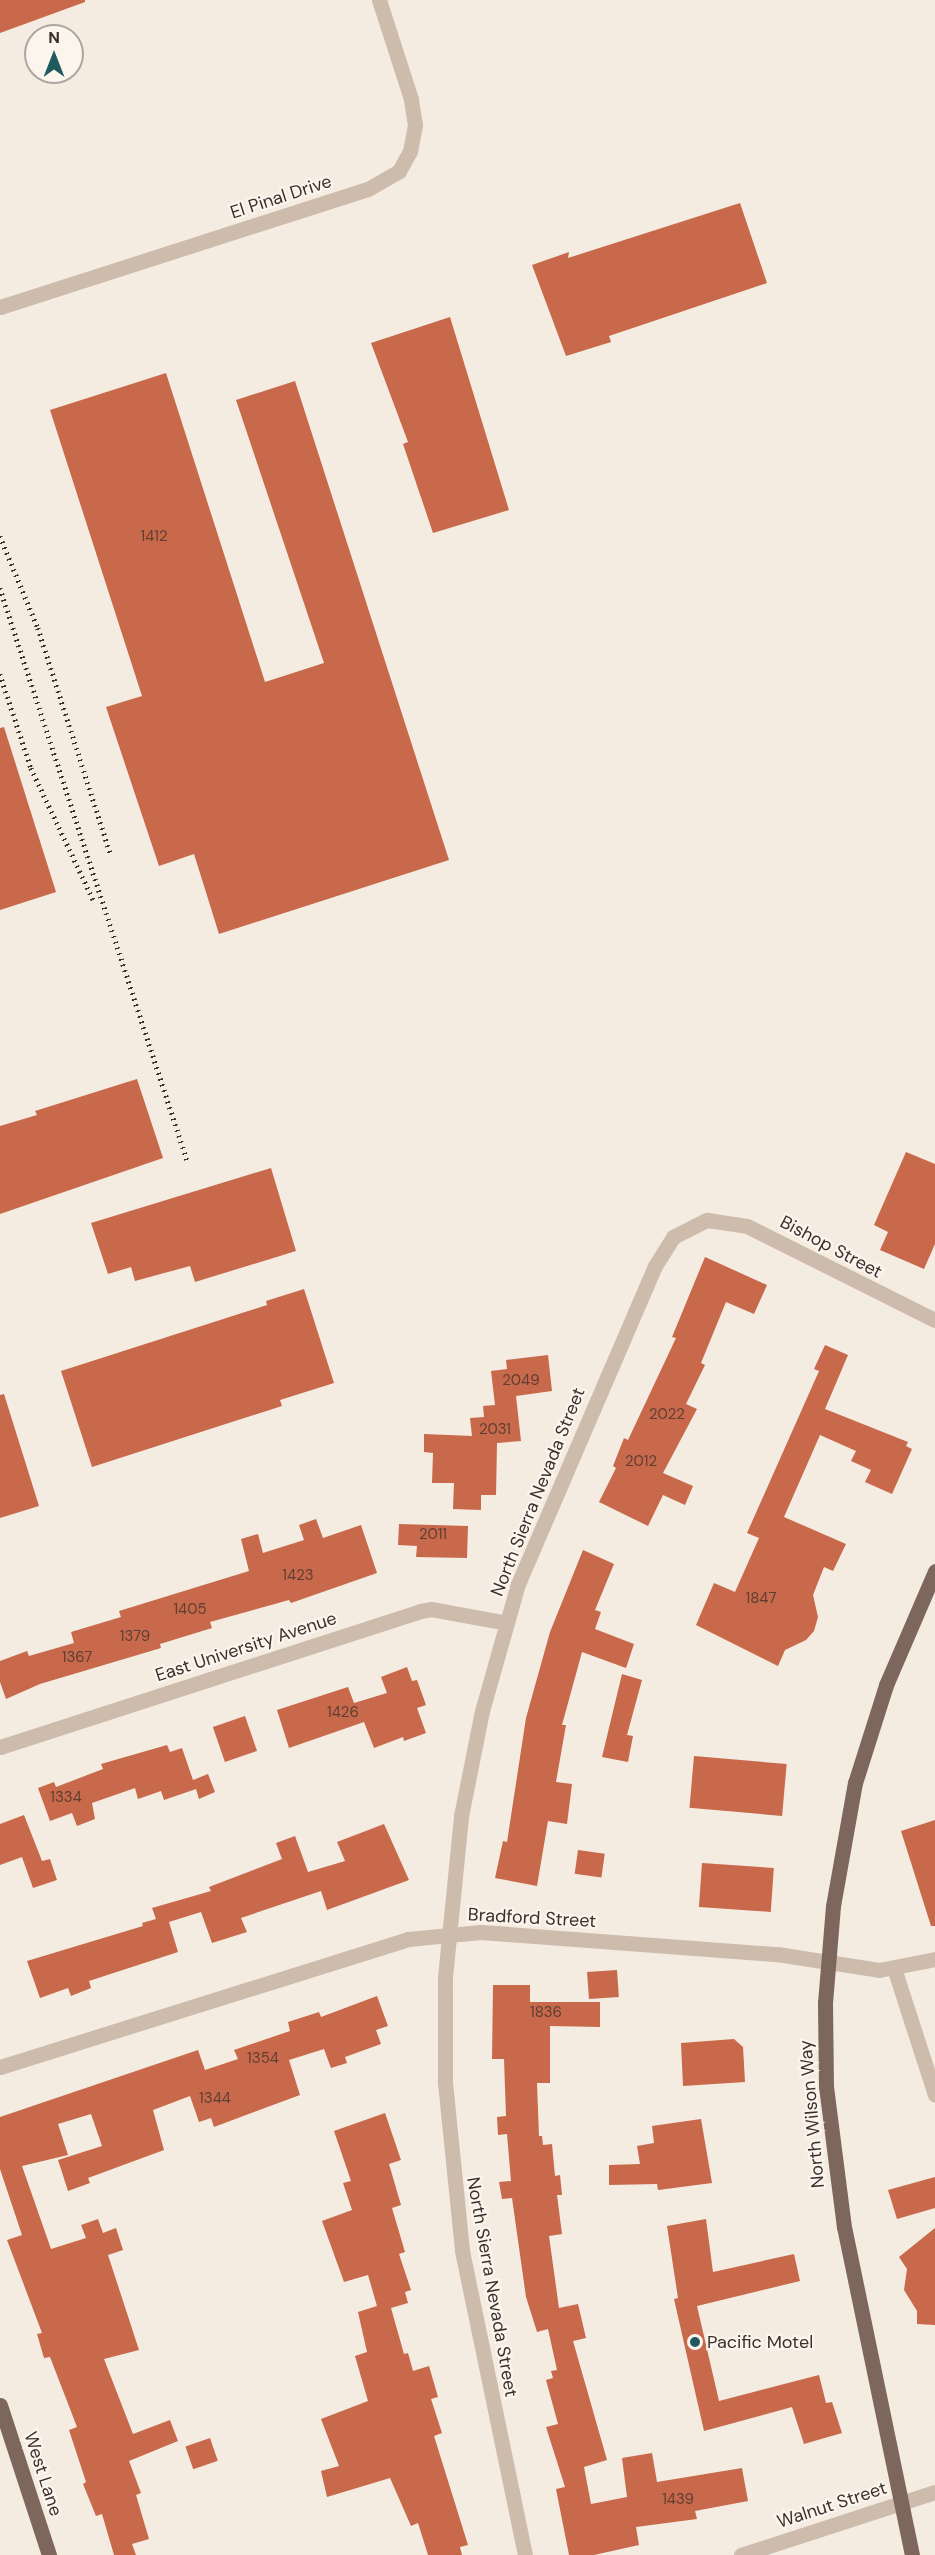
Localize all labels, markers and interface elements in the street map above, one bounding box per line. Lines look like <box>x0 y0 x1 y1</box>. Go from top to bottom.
north arrow <box>24 24 84 84</box>
text: N <box>48 27 60 48</box>
street label: El Pinal Drive <box>228 170 334 224</box>
house number: 1412 <box>140 528 168 546</box>
street label: Bishop Street <box>776 1211 886 1283</box>
house number: 2049 <box>502 1372 540 1390</box>
street label: North Sierra Nevada Street <box>486 1385 590 1599</box>
house number: 2022 <box>649 1406 685 1424</box>
house number: 2031 <box>479 1421 511 1439</box>
house number: 2012 <box>625 1453 657 1471</box>
house number: 2011 <box>419 1526 447 1544</box>
house number: 1423 <box>282 1567 314 1585</box>
house number: 1847 <box>746 1590 776 1608</box>
house number: 1405 <box>173 1601 207 1619</box>
street label: East University Avenue <box>153 1607 339 1687</box>
house number: 1379 <box>120 1628 150 1646</box>
house number: 1367 <box>62 1649 92 1667</box>
house number: 1426 <box>327 1704 359 1722</box>
house number: 1334 <box>50 1789 82 1807</box>
street label: Bradford Street <box>467 1904 597 1932</box>
house number: 1836 <box>530 2004 562 2022</box>
street label: North Wilson Way <box>795 2039 829 2189</box>
house number: 1354 <box>247 2050 279 2068</box>
house number: 1344 <box>199 2090 231 2108</box>
street label: North Sierra Nevada Street <box>462 2175 522 2399</box>
place label: Pacific Motel <box>707 2331 813 2353</box>
marker: Pacific Motel <box>688 2335 702 2349</box>
street label: West Lane <box>19 2429 67 2519</box>
street label: Walnut Street <box>775 2477 889 2533</box>
house number: 1439 <box>662 2491 694 2509</box>

